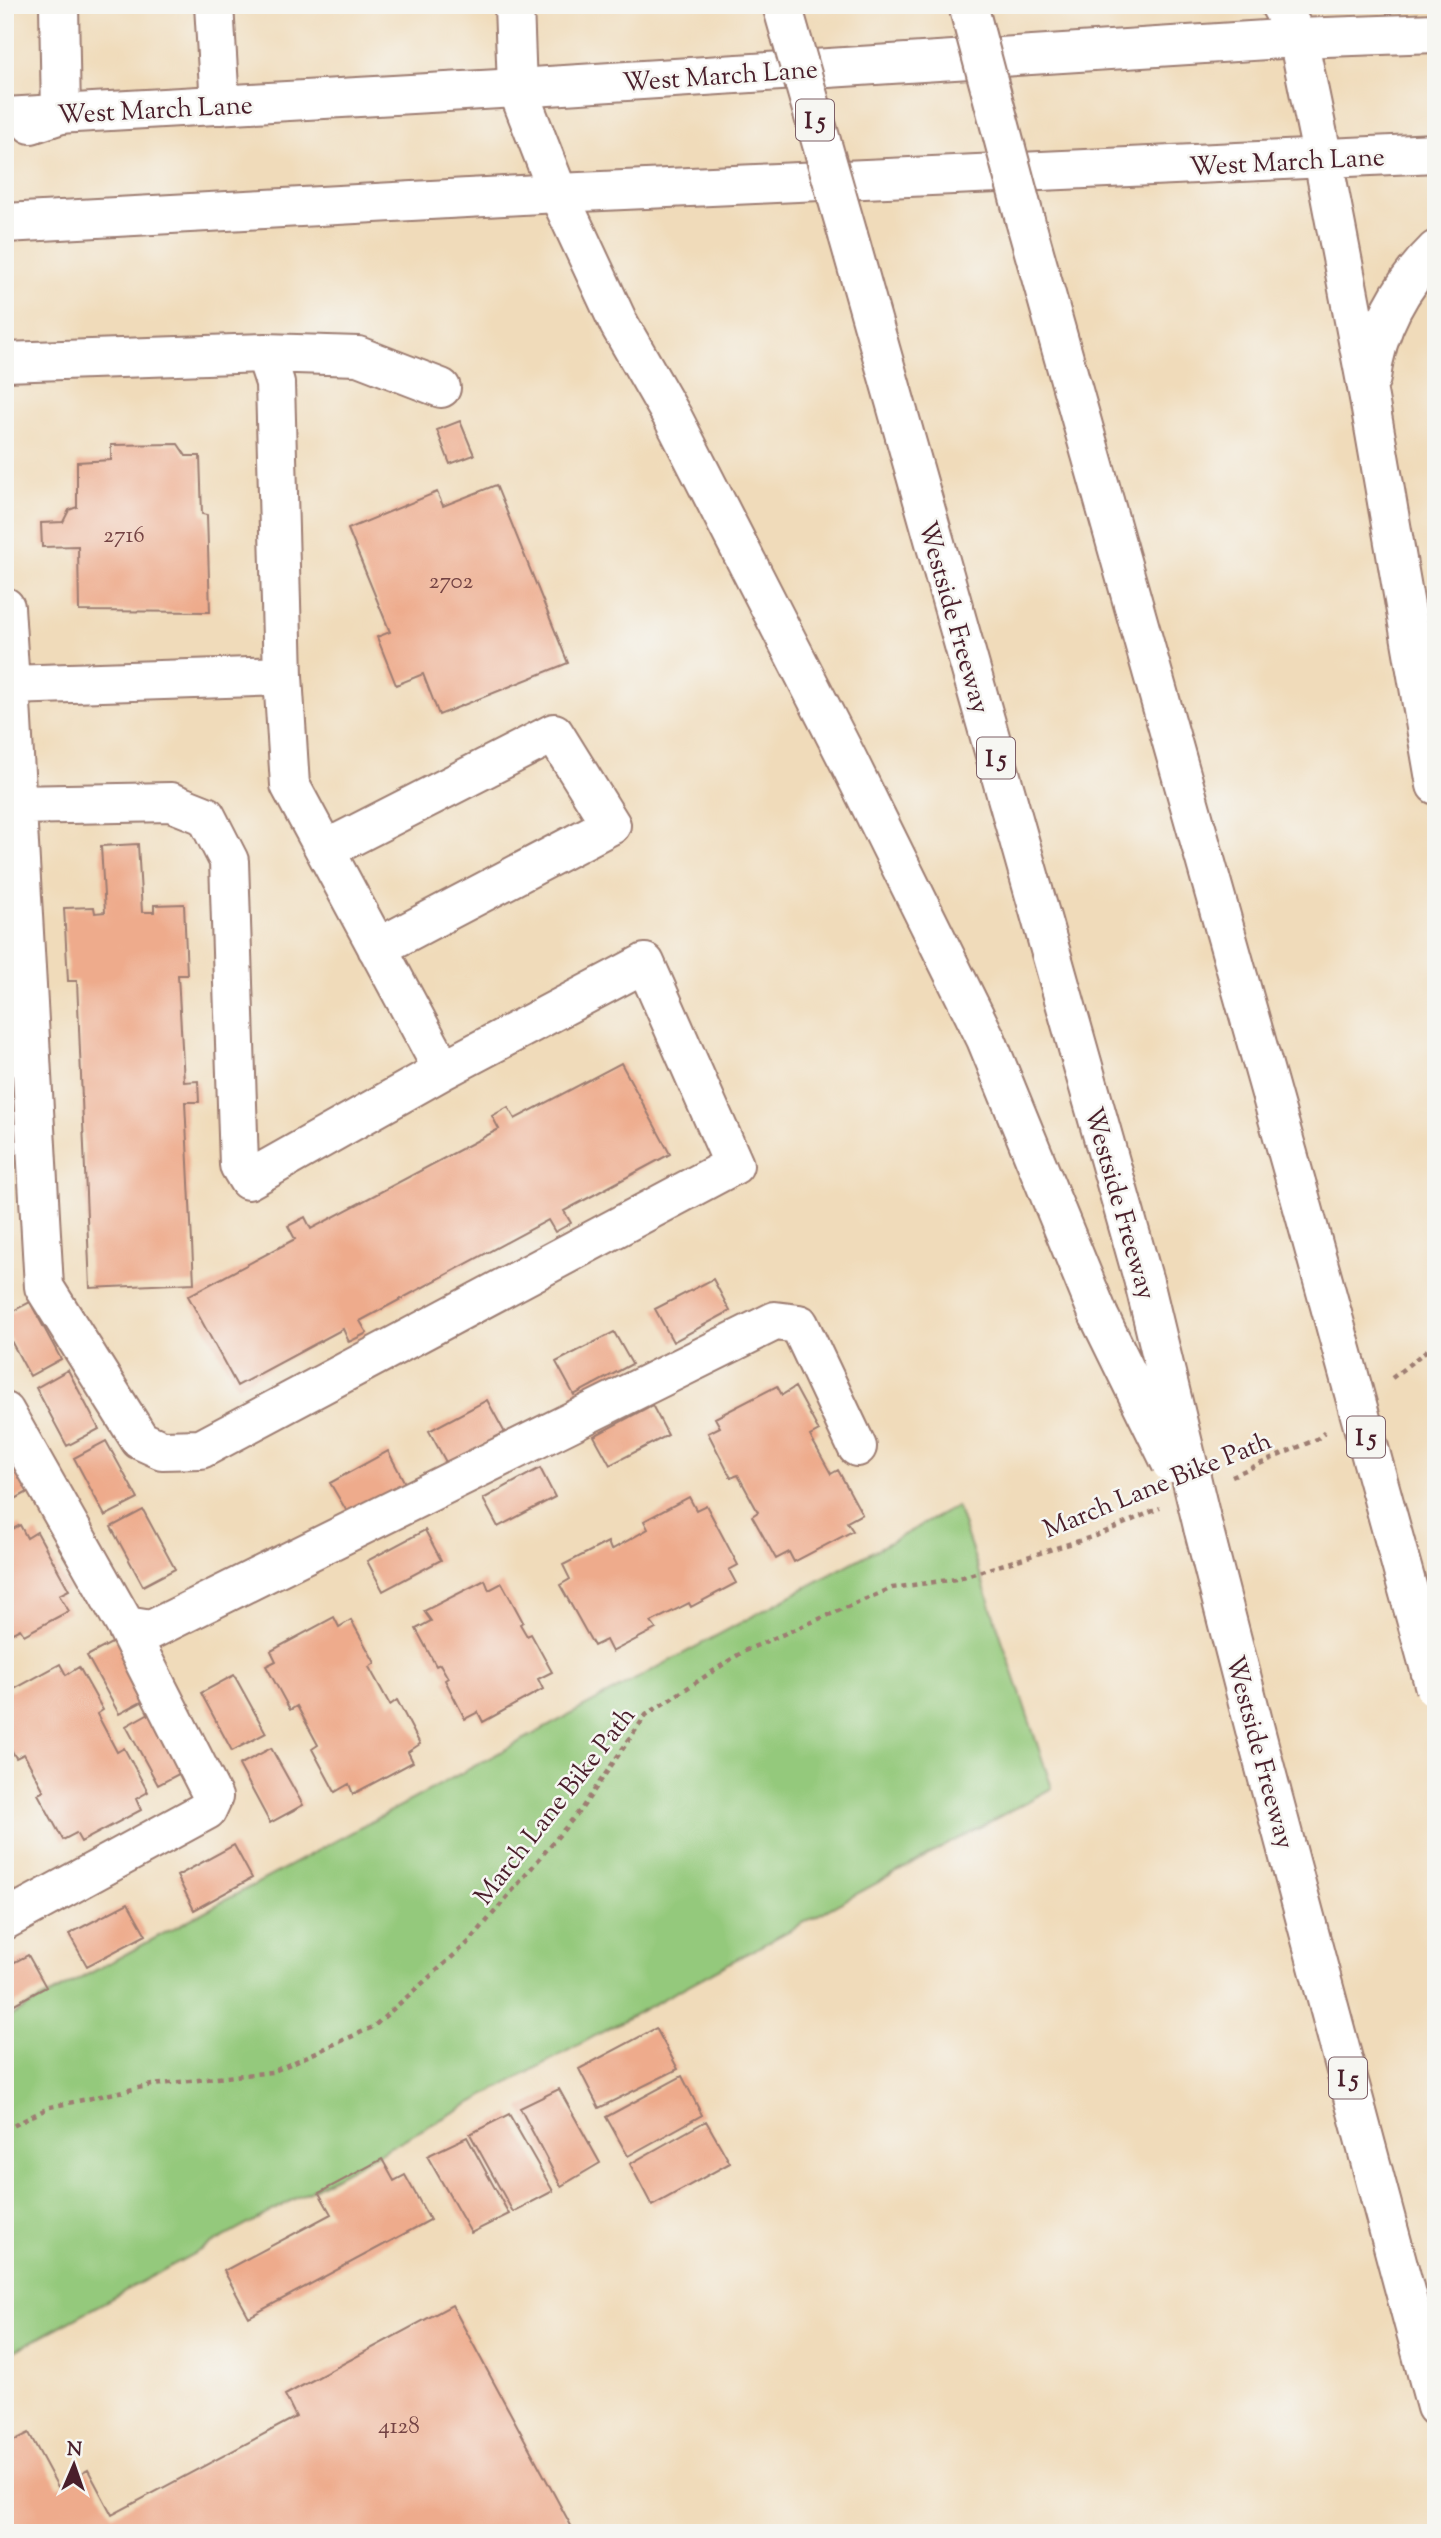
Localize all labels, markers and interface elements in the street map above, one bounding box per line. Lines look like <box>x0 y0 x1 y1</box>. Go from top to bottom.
street label: West March Lane <box>621 52 819 103</box>
street label: West March Lane <box>56 88 254 135</box>
road number: I 5 <box>796 100 834 140</box>
street label: West March Lane <box>1188 140 1386 187</box>
street label: Westside Freeway <box>907 517 998 718</box>
house number: 2716 <box>103 520 145 553</box>
house number: 2702 <box>429 566 474 599</box>
road number: I 5 <box>977 738 1015 778</box>
street label: Westside Freeway <box>1073 1103 1164 1304</box>
road number: I 5 <box>1347 1416 1385 1457</box>
street label: March Lane Bike Path <box>1038 1424 1278 1549</box>
street label: Westside Freeway <box>1215 1652 1302 1853</box>
street label: March Lane Bike Path <box>466 1699 645 1914</box>
road number: I 5 <box>1329 2057 1367 2098</box>
house number: 4128 <box>378 2411 420 2444</box>
north arrow <box>38 2430 108 2500</box>
text: N <box>66 2437 83 2464</box>

